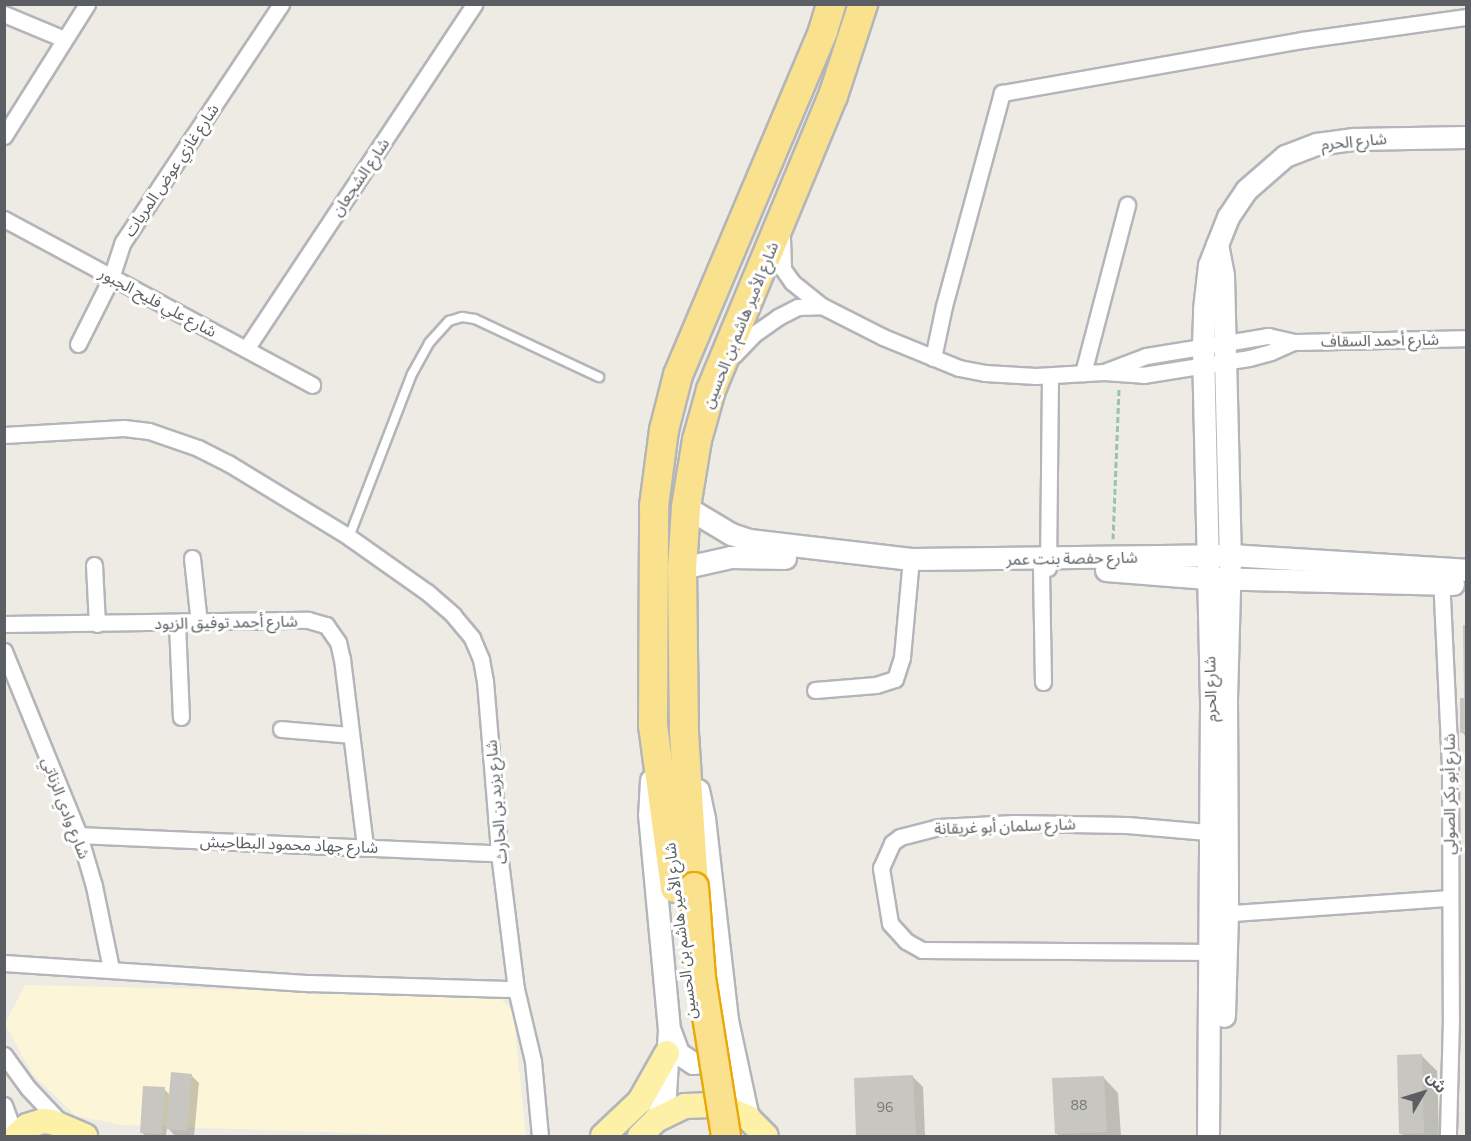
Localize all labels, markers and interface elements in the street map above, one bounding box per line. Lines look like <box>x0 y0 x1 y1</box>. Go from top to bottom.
street label: شارع غازي عوض المريات <box>119 100 223 240</box>
street label: شارع الحرم <box>1320 129 1388 153</box>
street label: شارع الشجعان <box>327 134 393 220</box>
street label: شارع الأمير هاشم بن الحسين <box>698 239 782 411</box>
street label: شارع علي فليح الجبور <box>96 263 220 341</box>
street label: شارع أحمد السقاف <box>1321 329 1439 351</box>
street label: شارع حفصة بنت عمر <box>1006 547 1138 569</box>
street label: شارع أحمد توفيق الزيود <box>154 611 298 633</box>
street label: شارع الحرم <box>1200 656 1220 722</box>
street label: شارع أبو بكر الصولي <box>1439 733 1459 855</box>
street label: شارع يزيد بن الحارث <box>481 739 511 865</box>
street label: شارع وادي الزناتي <box>38 754 94 862</box>
street label: شارع سلمان أبو غريقانة <box>934 814 1076 838</box>
street label: شارع جهاد محمود البطاحيش <box>200 831 378 857</box>
street label: شارع الأمير هاشم بن الحسين <box>660 841 700 1021</box>
north arrow <box>1393 1063 1453 1123</box>
text: ش <box>1423 1067 1452 1096</box>
house number: 88 <box>1071 1097 1087 1113</box>
house number: 96 <box>877 1099 893 1115</box>

